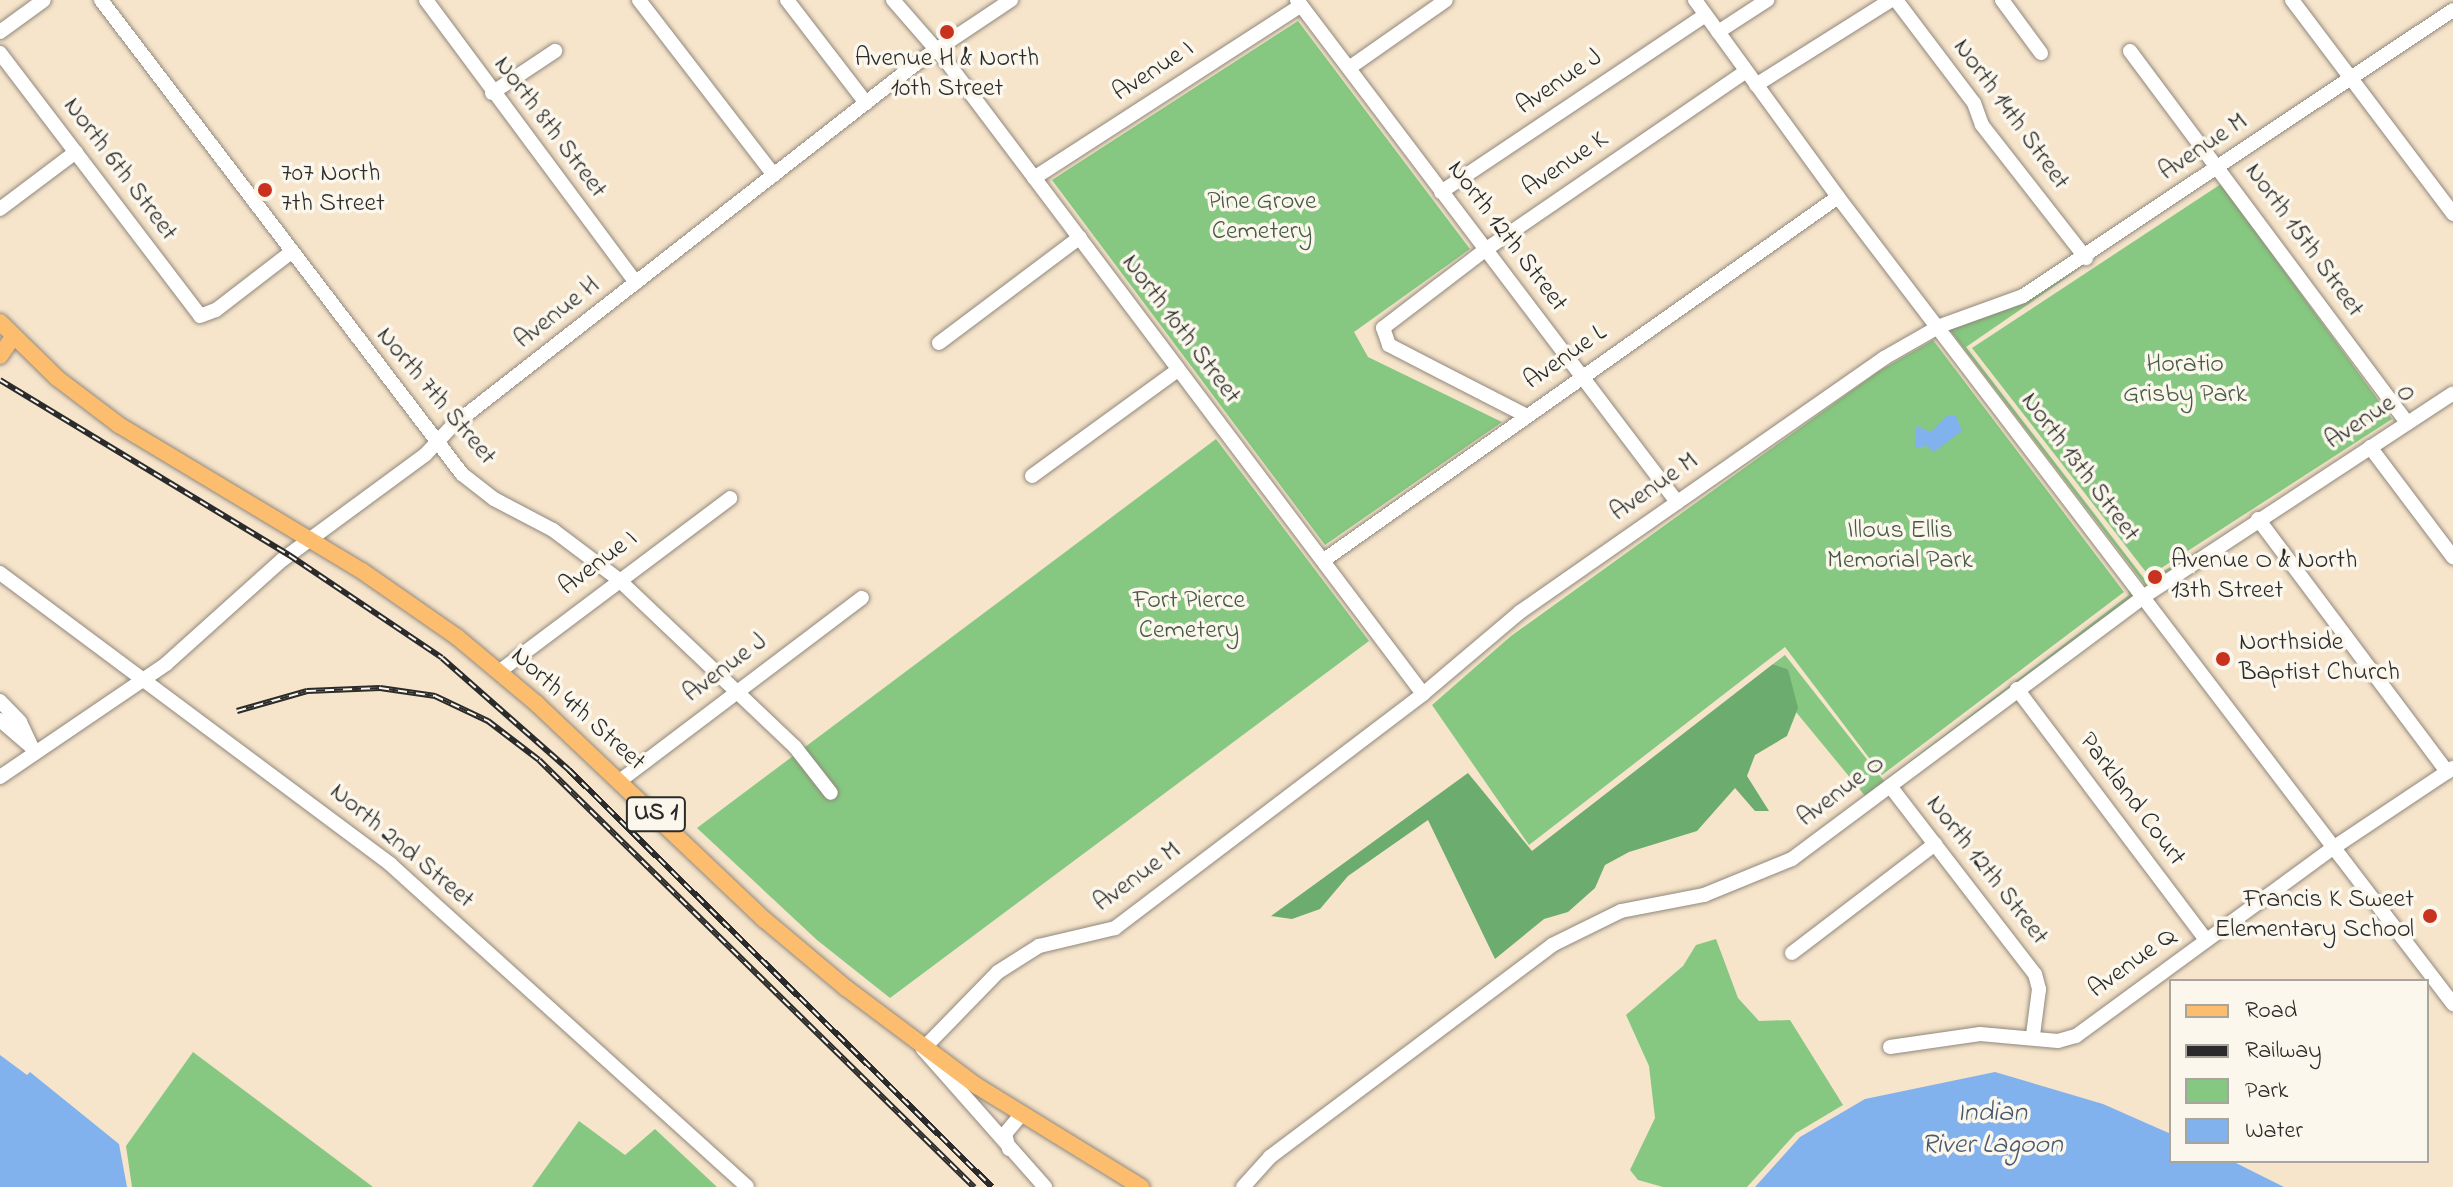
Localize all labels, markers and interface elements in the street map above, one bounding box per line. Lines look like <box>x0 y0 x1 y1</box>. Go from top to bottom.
marker: Avenue H & North 10th Street <box>938 23 956 41</box>
street label: Avenue I <box>1108 34 1200 110</box>
street label: North 14th Street <box>1945 34 2075 196</box>
street label: Avenue J <box>1511 43 1609 123</box>
place label: Avenue H & North 10th Street <box>855 44 1039 106</box>
street label: North 8th Street <box>486 51 612 205</box>
street label: North 6th Street <box>55 92 183 248</box>
street label: Avenue M <box>2154 107 2254 189</box>
street label: Avenue K <box>1517 125 1615 205</box>
street label: North 12th Street <box>1439 155 1573 319</box>
street label: North 15th Street <box>2237 158 2369 324</box>
place label: 707 North 7th Street <box>281 159 385 220</box>
marker: 707 North 7th Street <box>256 181 274 199</box>
park label: Pine Grove Cemetery <box>1207 187 1317 248</box>
street label: North 10th Street <box>1114 249 1246 411</box>
street label: Avenue H <box>509 271 607 357</box>
street label: Avenue L <box>1519 318 1613 398</box>
street label: North 7th Street <box>368 322 502 472</box>
park label: Horatio Grisby Park <box>2123 350 2247 412</box>
street label: Avenue O <box>2320 376 2422 458</box>
street label: North 13th Street <box>2013 387 2145 549</box>
street label: Avenue M <box>1605 447 1705 529</box>
park label: Illous Ellis Memorial Park <box>1827 516 1973 578</box>
street label: Avenue I <box>554 524 644 604</box>
place label: Avenue O & North 13th Street <box>2171 546 2357 608</box>
marker: Avenue O & North 13th Street <box>2146 568 2164 586</box>
park label: Fort Pierce Cemetery <box>1133 586 1245 648</box>
street label: Avenue J <box>678 627 774 711</box>
place label: Northside Baptist Church <box>2239 628 2400 690</box>
street label: North 4th Street <box>503 641 651 779</box>
marker: Northside Baptist Church <box>2214 650 2232 668</box>
street label: Parkland Court <box>2071 727 2191 873</box>
street label: Avenue O <box>1792 749 1892 835</box>
street label: North 2nd Street <box>322 777 480 917</box>
street label: North 12th Street <box>1918 790 2054 952</box>
road number: US 1 <box>624 794 688 834</box>
street label: Avenue M <box>1088 836 1188 920</box>
place label: Francis K Sweet Elementary School <box>2215 885 2414 946</box>
marker: Francis K Sweet Elementary School <box>2421 907 2439 925</box>
street label: Avenue Q <box>2083 922 2183 1006</box>
legend <box>2169 979 2429 1163</box>
text: Road <box>2245 994 2297 1029</box>
text: Railway <box>2245 1034 2322 1069</box>
text: Park <box>2245 1074 2288 1109</box>
water label: Indian River Lagoon <box>1921 1097 2063 1163</box>
text: Water <box>2245 1114 2303 1149</box>

